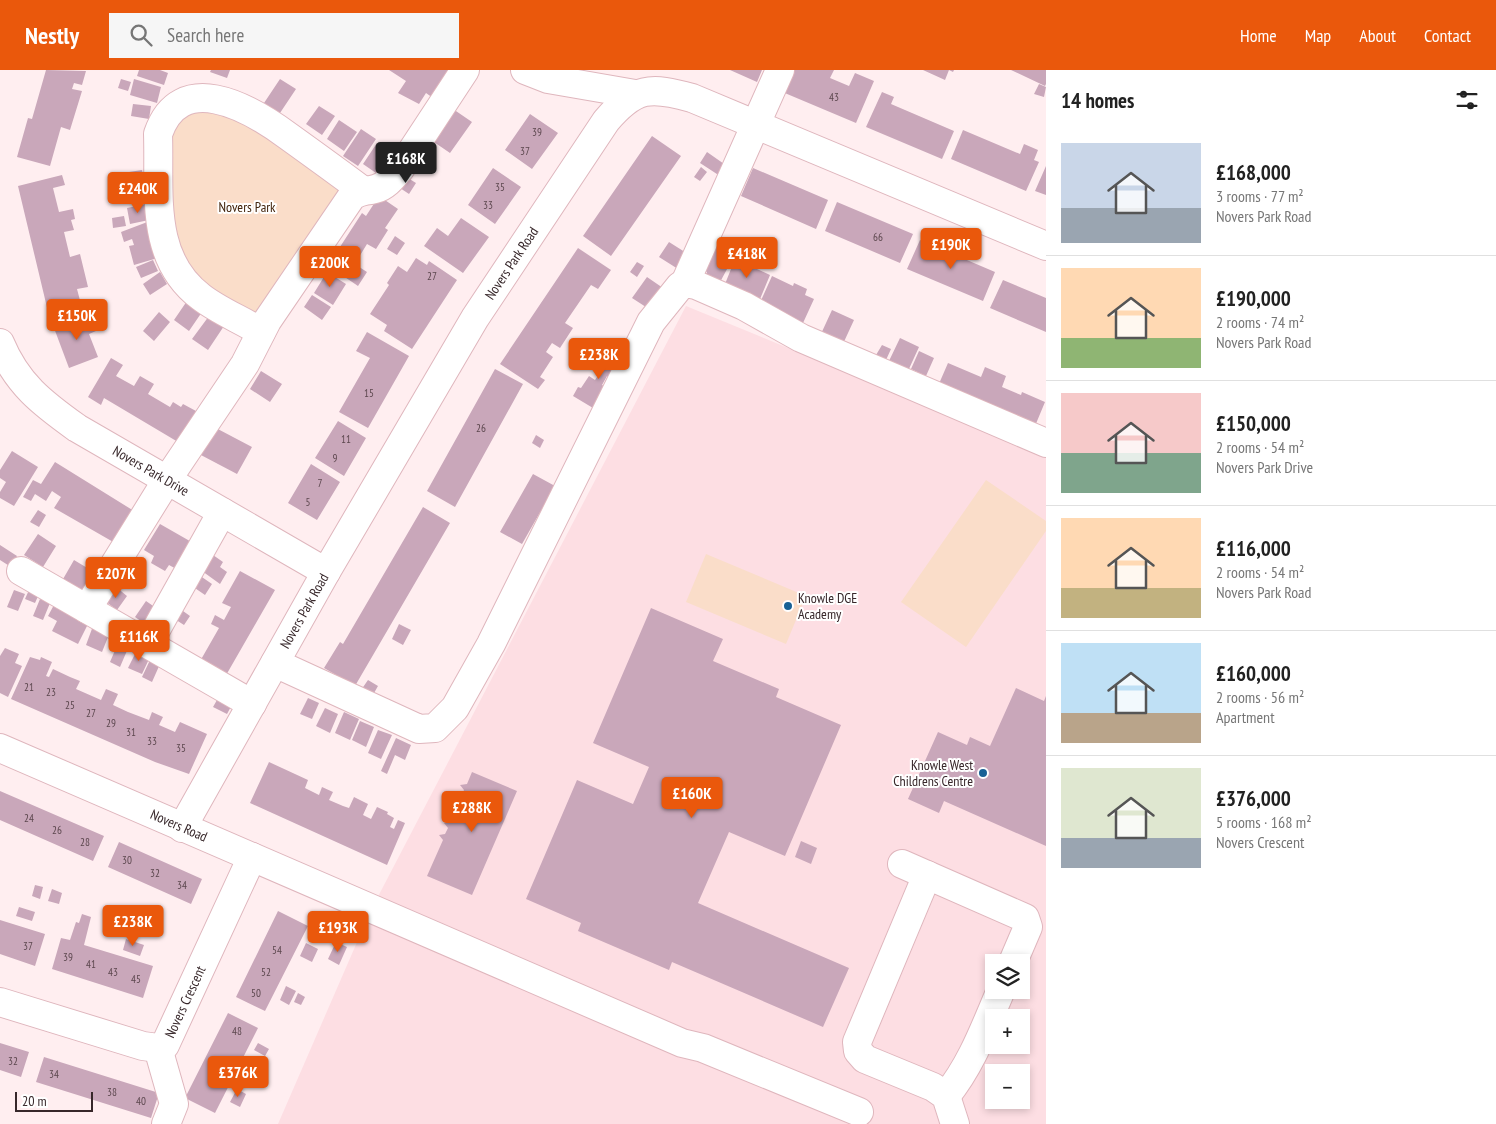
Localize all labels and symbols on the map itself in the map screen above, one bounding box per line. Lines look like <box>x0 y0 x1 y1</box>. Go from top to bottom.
house number: 43 <box>829 90 839 104</box>
house number: 39 <box>532 125 542 139</box>
pin: £168K <box>371 142 441 184</box>
house number: 37 <box>520 144 530 158</box>
pin: £240K <box>103 172 173 214</box>
house number: 35 <box>495 180 505 194</box>
park label: Novers Park <box>219 198 276 216</box>
house number: 33 <box>483 198 493 212</box>
street label: Novers Park Road <box>481 223 542 303</box>
pin: £190K <box>916 228 986 270</box>
house number: 66 <box>873 230 883 244</box>
pin: £418K <box>712 236 782 279</box>
pin: £200K <box>295 246 365 288</box>
house number: 27 <box>427 269 437 283</box>
pin: £150K <box>42 298 112 341</box>
pin: £238K <box>564 338 634 380</box>
house number: 15 <box>364 386 374 400</box>
house number: 26 <box>476 421 486 435</box>
house number: 11 <box>341 432 351 446</box>
street label: Novers Park Drive <box>110 442 193 500</box>
house number: 9 <box>333 451 338 465</box>
house number: 7 <box>318 476 323 490</box>
house number: 5 <box>306 495 311 509</box>
pin: £207K <box>81 556 151 599</box>
street label: Novers Park Road <box>276 570 332 652</box>
place label: Knowle DGE Academy <box>798 589 857 623</box>
marker: Knowle DGE Academy <box>782 600 794 612</box>
pin: £116K <box>104 620 174 662</box>
house number: 21 <box>24 680 34 694</box>
house number: 23 <box>46 685 56 699</box>
house number: 25 <box>65 698 75 712</box>
house number: 27 <box>86 706 96 720</box>
house number: 29 <box>106 716 116 730</box>
house number: 31 <box>126 725 136 739</box>
house number: 33 <box>147 734 157 748</box>
house number: 35 <box>176 741 186 755</box>
place label: Knowle West Childrens Centre <box>893 756 973 790</box>
marker: Knowle West Childrens Centre <box>977 767 989 779</box>
pin: £160K <box>657 776 727 819</box>
pin: £288K <box>437 790 507 833</box>
street label: Novers Road <box>148 805 210 846</box>
house number: 24 <box>24 811 34 825</box>
house number: 26 <box>52 823 62 837</box>
house number: 28 <box>80 835 90 849</box>
house number: 30 <box>122 853 132 867</box>
house number: 32 <box>150 866 160 880</box>
house number: 34 <box>177 878 187 892</box>
pin: £238K <box>98 904 168 947</box>
pin: £193K <box>303 910 373 953</box>
house number: 37 <box>23 939 33 953</box>
house number: 54 <box>272 943 282 957</box>
house number: 39 <box>63 950 73 964</box>
house number: 41 <box>86 957 96 971</box>
street label: Novers Crescent <box>161 963 209 1041</box>
house number: 43 <box>108 965 118 979</box>
house number: 52 <box>261 965 271 979</box>
house number: 45 <box>131 972 141 986</box>
house number: 50 <box>251 986 261 1000</box>
house number: 48 <box>232 1024 242 1038</box>
house number: 32 <box>8 1054 18 1068</box>
pin: £376K <box>203 1056 273 1098</box>
house number: 34 <box>49 1067 59 1081</box>
house number: 38 <box>107 1085 117 1099</box>
scale bar <box>15 1089 92 1112</box>
house number: 40 <box>136 1094 146 1108</box>

